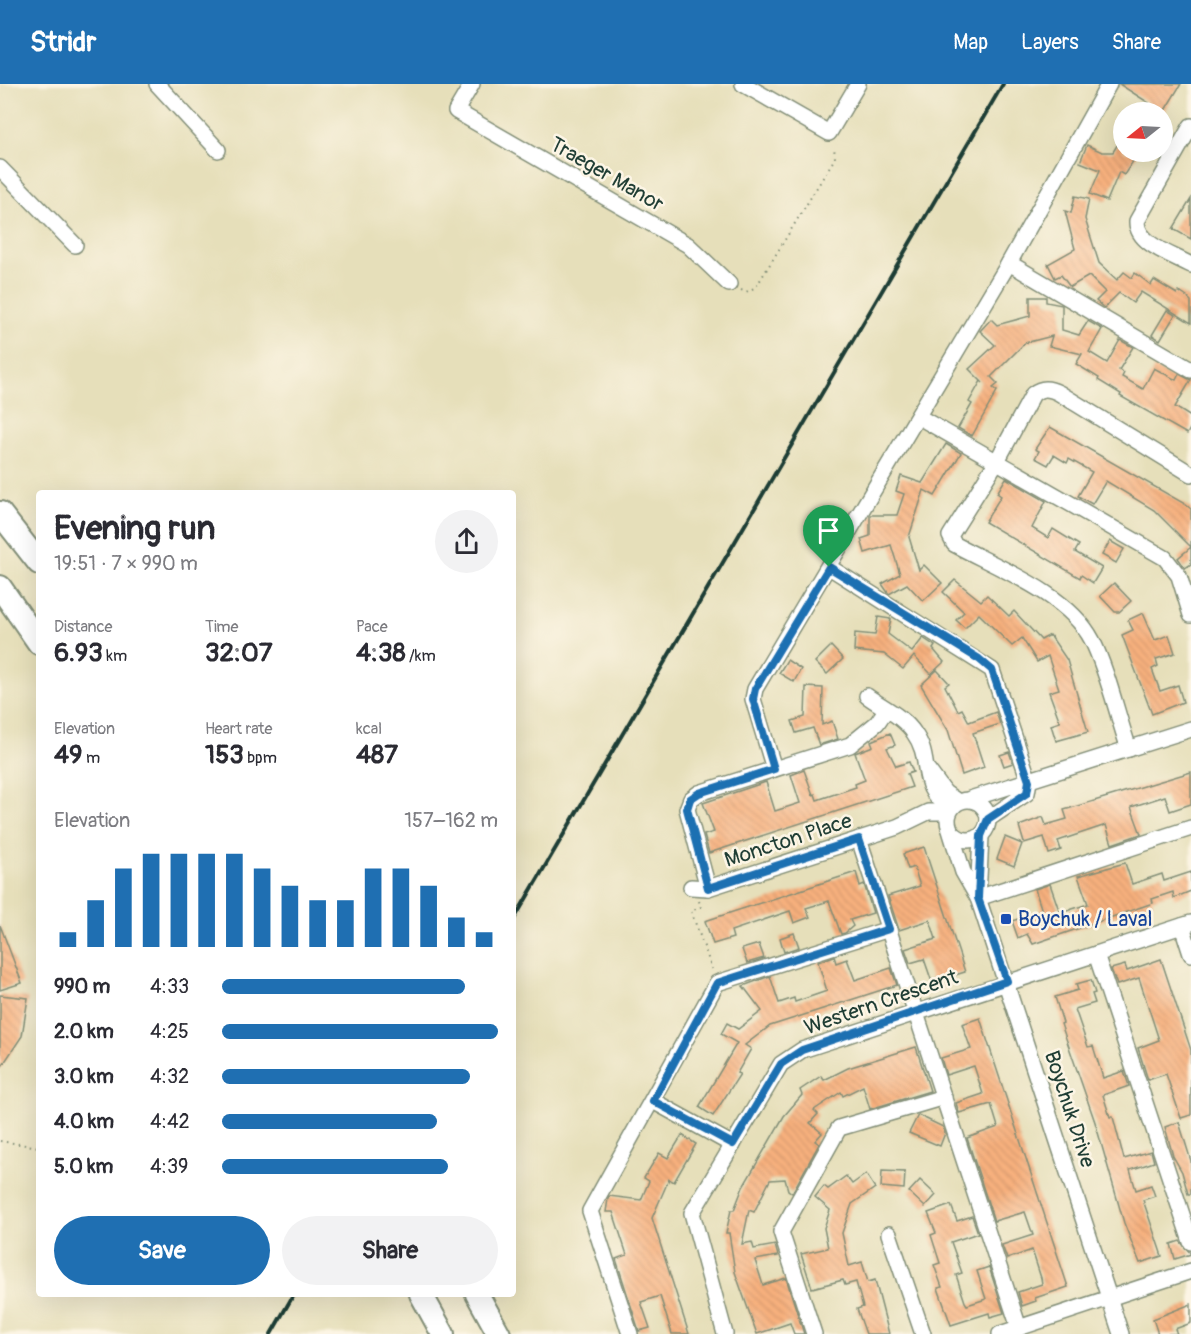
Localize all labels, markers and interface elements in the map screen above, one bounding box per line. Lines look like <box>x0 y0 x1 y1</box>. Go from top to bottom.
text: Stridr <box>30 25 96 60</box>
text: Map <box>953 29 988 56</box>
text: Layers <box>1021 29 1079 56</box>
text: Share <box>1112 29 1161 56</box>
north arrow <box>1113 102 1173 162</box>
map controls <box>1113 102 1173 162</box>
street label: Traeger Manor <box>545 131 669 218</box>
pin <box>803 505 854 567</box>
text: Evening run <box>54 508 215 549</box>
button: share <box>435 510 498 573</box>
icon: arrive <box>812 514 845 547</box>
text: 19:51 · 7 × 990 m <box>54 551 198 576</box>
text: Distance <box>54 617 113 637</box>
text: Time <box>205 617 238 637</box>
text: Pace <box>356 617 388 637</box>
text: 6.93 <box>54 637 103 669</box>
text: 32:07 <box>205 637 273 669</box>
text: 4:38 <box>356 637 406 669</box>
text: km <box>103 646 127 666</box>
text: /km <box>406 646 436 666</box>
text: Elevation <box>54 719 115 739</box>
text: Heart rate <box>205 719 272 739</box>
text: kcal <box>356 719 382 739</box>
text: 49 <box>54 739 82 771</box>
text: 153 <box>205 739 244 771</box>
text: 487 <box>356 739 398 771</box>
text: m <box>82 748 100 768</box>
text: bpm <box>244 748 277 768</box>
street label: Moncton Place <box>721 807 856 874</box>
text: Elevation <box>54 808 130 833</box>
text: 157–162 m <box>404 808 498 833</box>
place label: Boychuk / Laval <box>1018 906 1152 933</box>
marker: Boychuk / Laval <box>999 912 1013 926</box>
street label: Western Crescent <box>801 963 962 1041</box>
text: 990 m <box>54 974 110 999</box>
text: 4:33 <box>150 974 189 999</box>
text: 2.0 km <box>54 1019 114 1044</box>
text: 4:25 <box>150 1019 189 1044</box>
street label: Boychuk Drive <box>1038 1047 1101 1172</box>
text: 3.0 km <box>54 1064 114 1089</box>
text: 4:32 <box>150 1064 189 1089</box>
text: 4.0 km <box>54 1109 114 1134</box>
text: 4:42 <box>150 1109 190 1134</box>
text: 5.0 km <box>54 1154 113 1179</box>
text: 4:39 <box>150 1154 188 1179</box>
button: Save <box>54 1216 270 1285</box>
button: Share <box>282 1216 498 1285</box>

